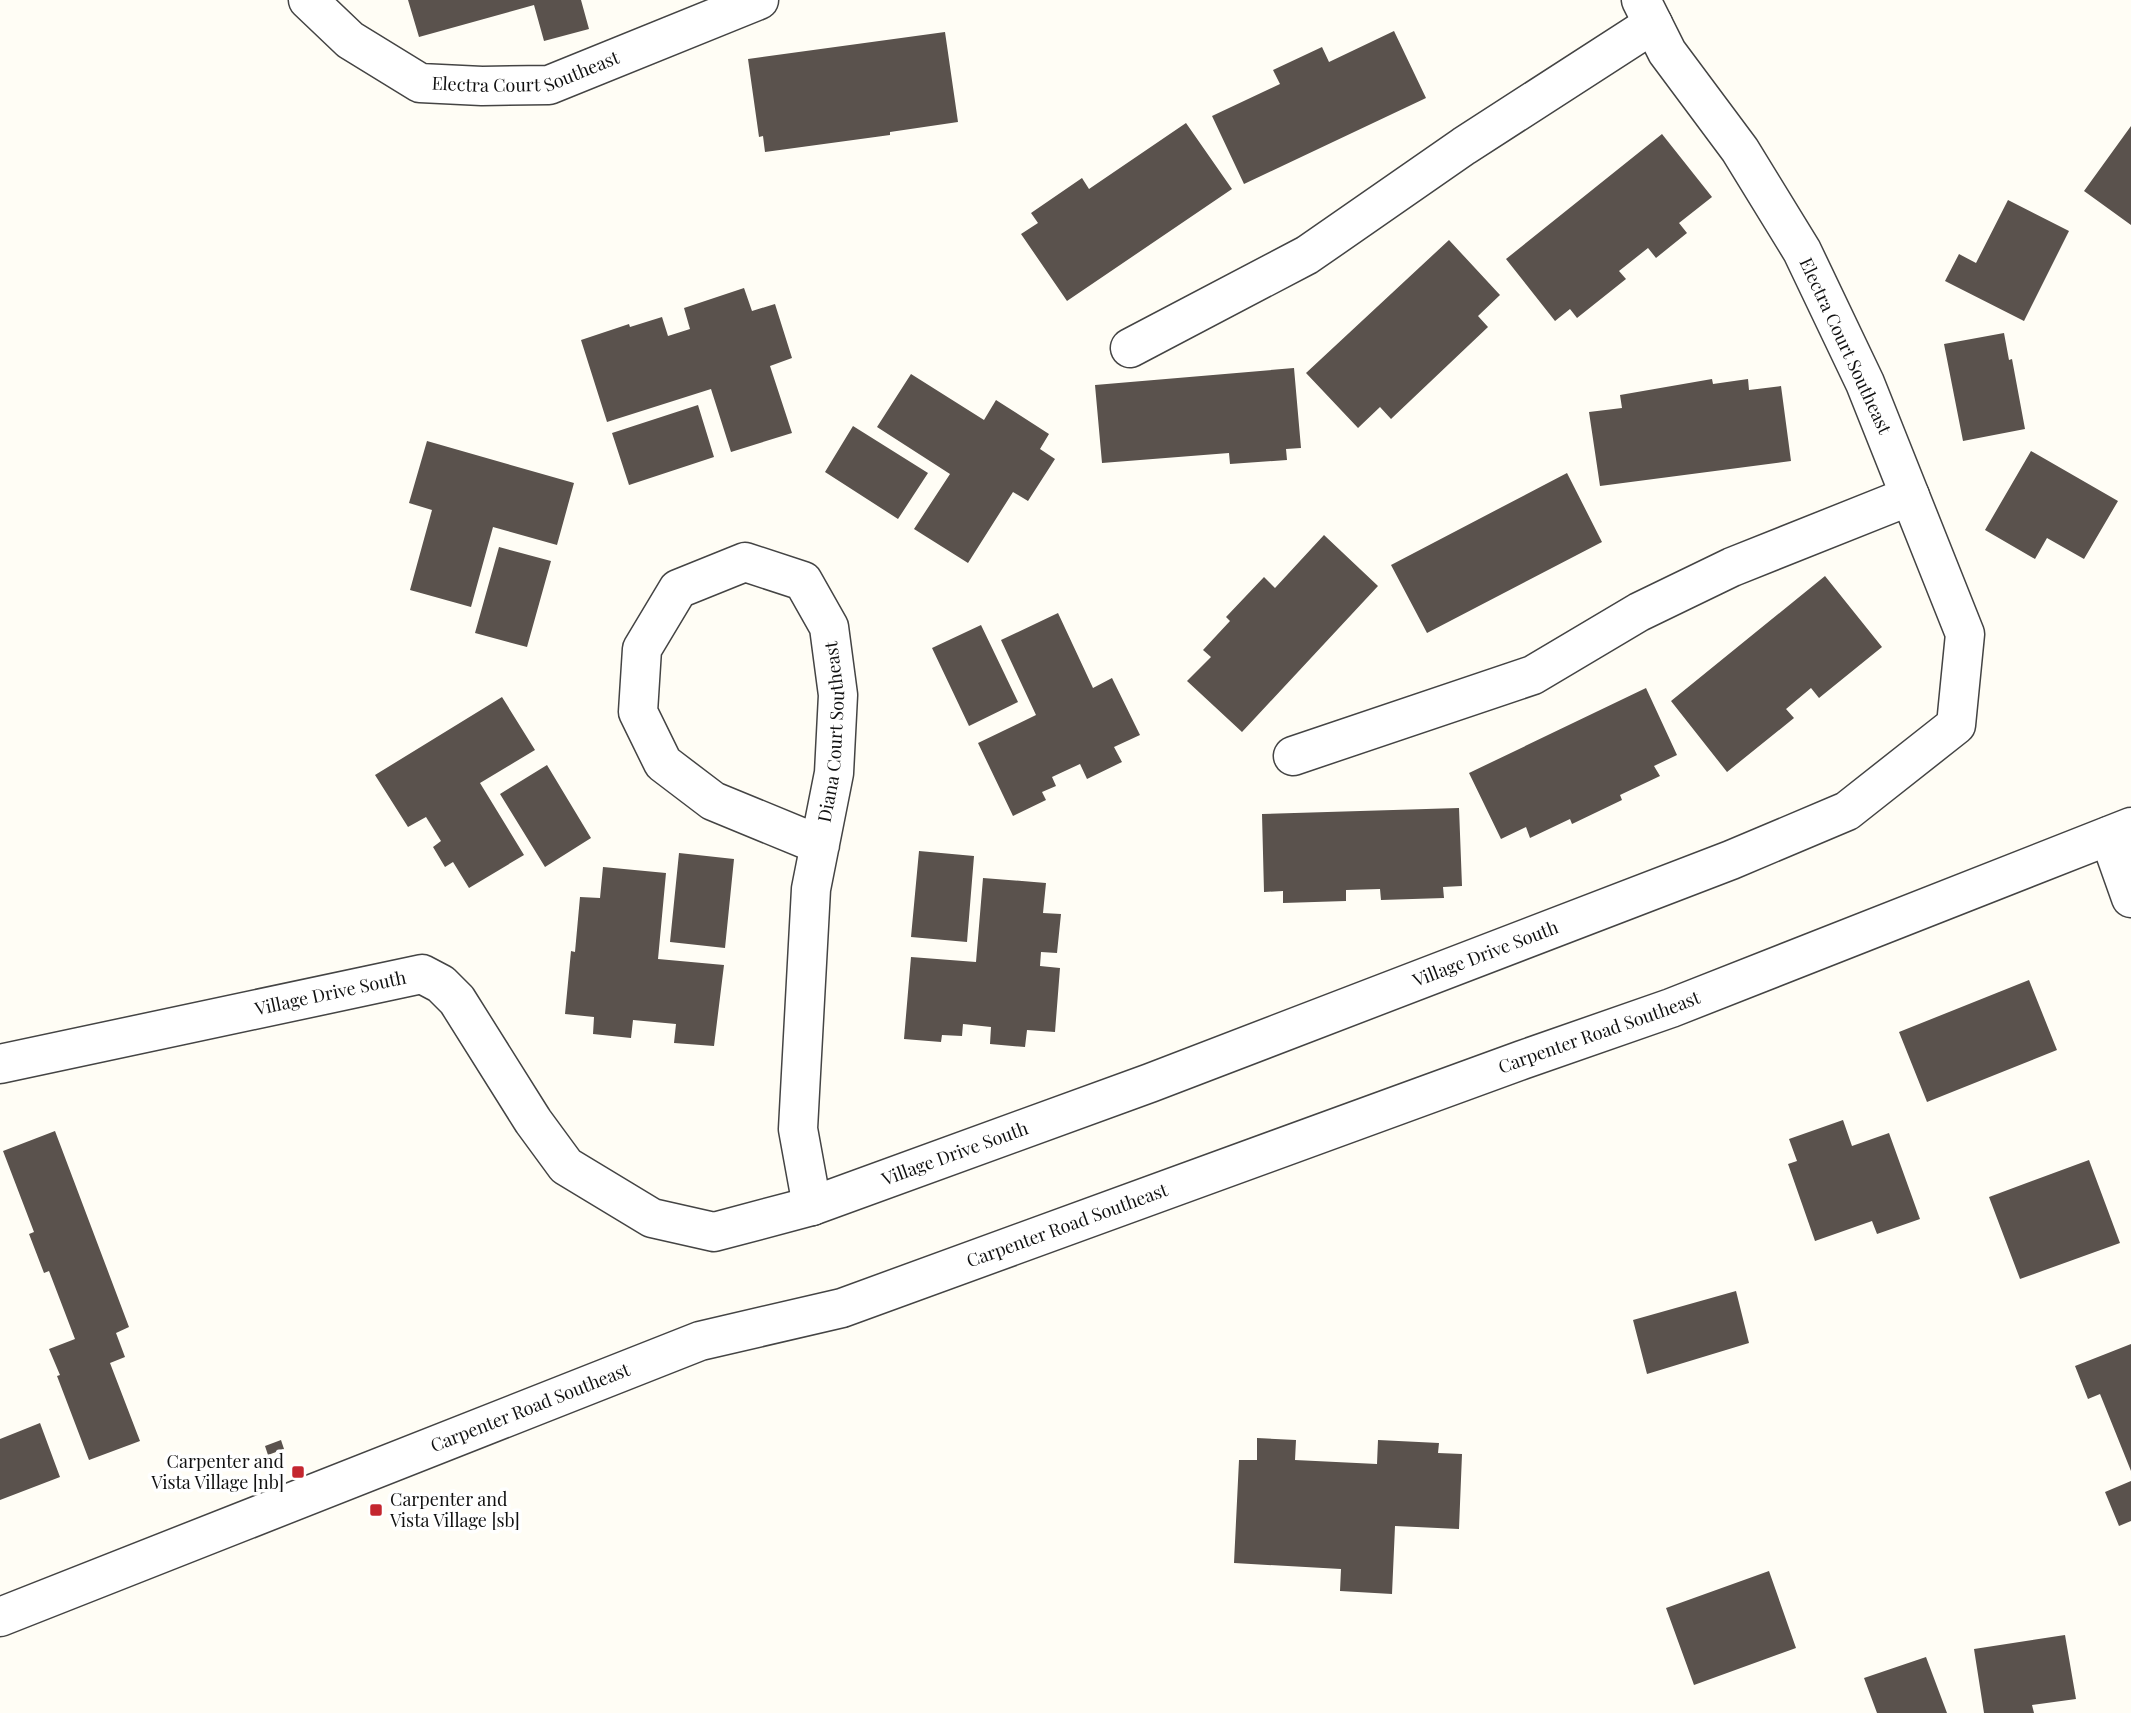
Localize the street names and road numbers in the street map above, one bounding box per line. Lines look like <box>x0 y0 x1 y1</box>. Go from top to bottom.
street label: Electra Court Southeast <box>431 45 623 97</box>
street label: Electra Court Southeast <box>1794 253 1898 438</box>
street label: Diana Court Southeast <box>812 639 849 824</box>
street label: Village Drive South <box>1408 914 1562 992</box>
street label: Village Drive South <box>252 965 409 1021</box>
street label: Carpenter Road Southeast <box>1495 985 1704 1079</box>
street label: Village Drive South <box>877 1115 1032 1191</box>
street label: Carpenter Road Southeast <box>963 1177 1171 1273</box>
street label: Carpenter Road Southeast <box>427 1357 634 1457</box>

